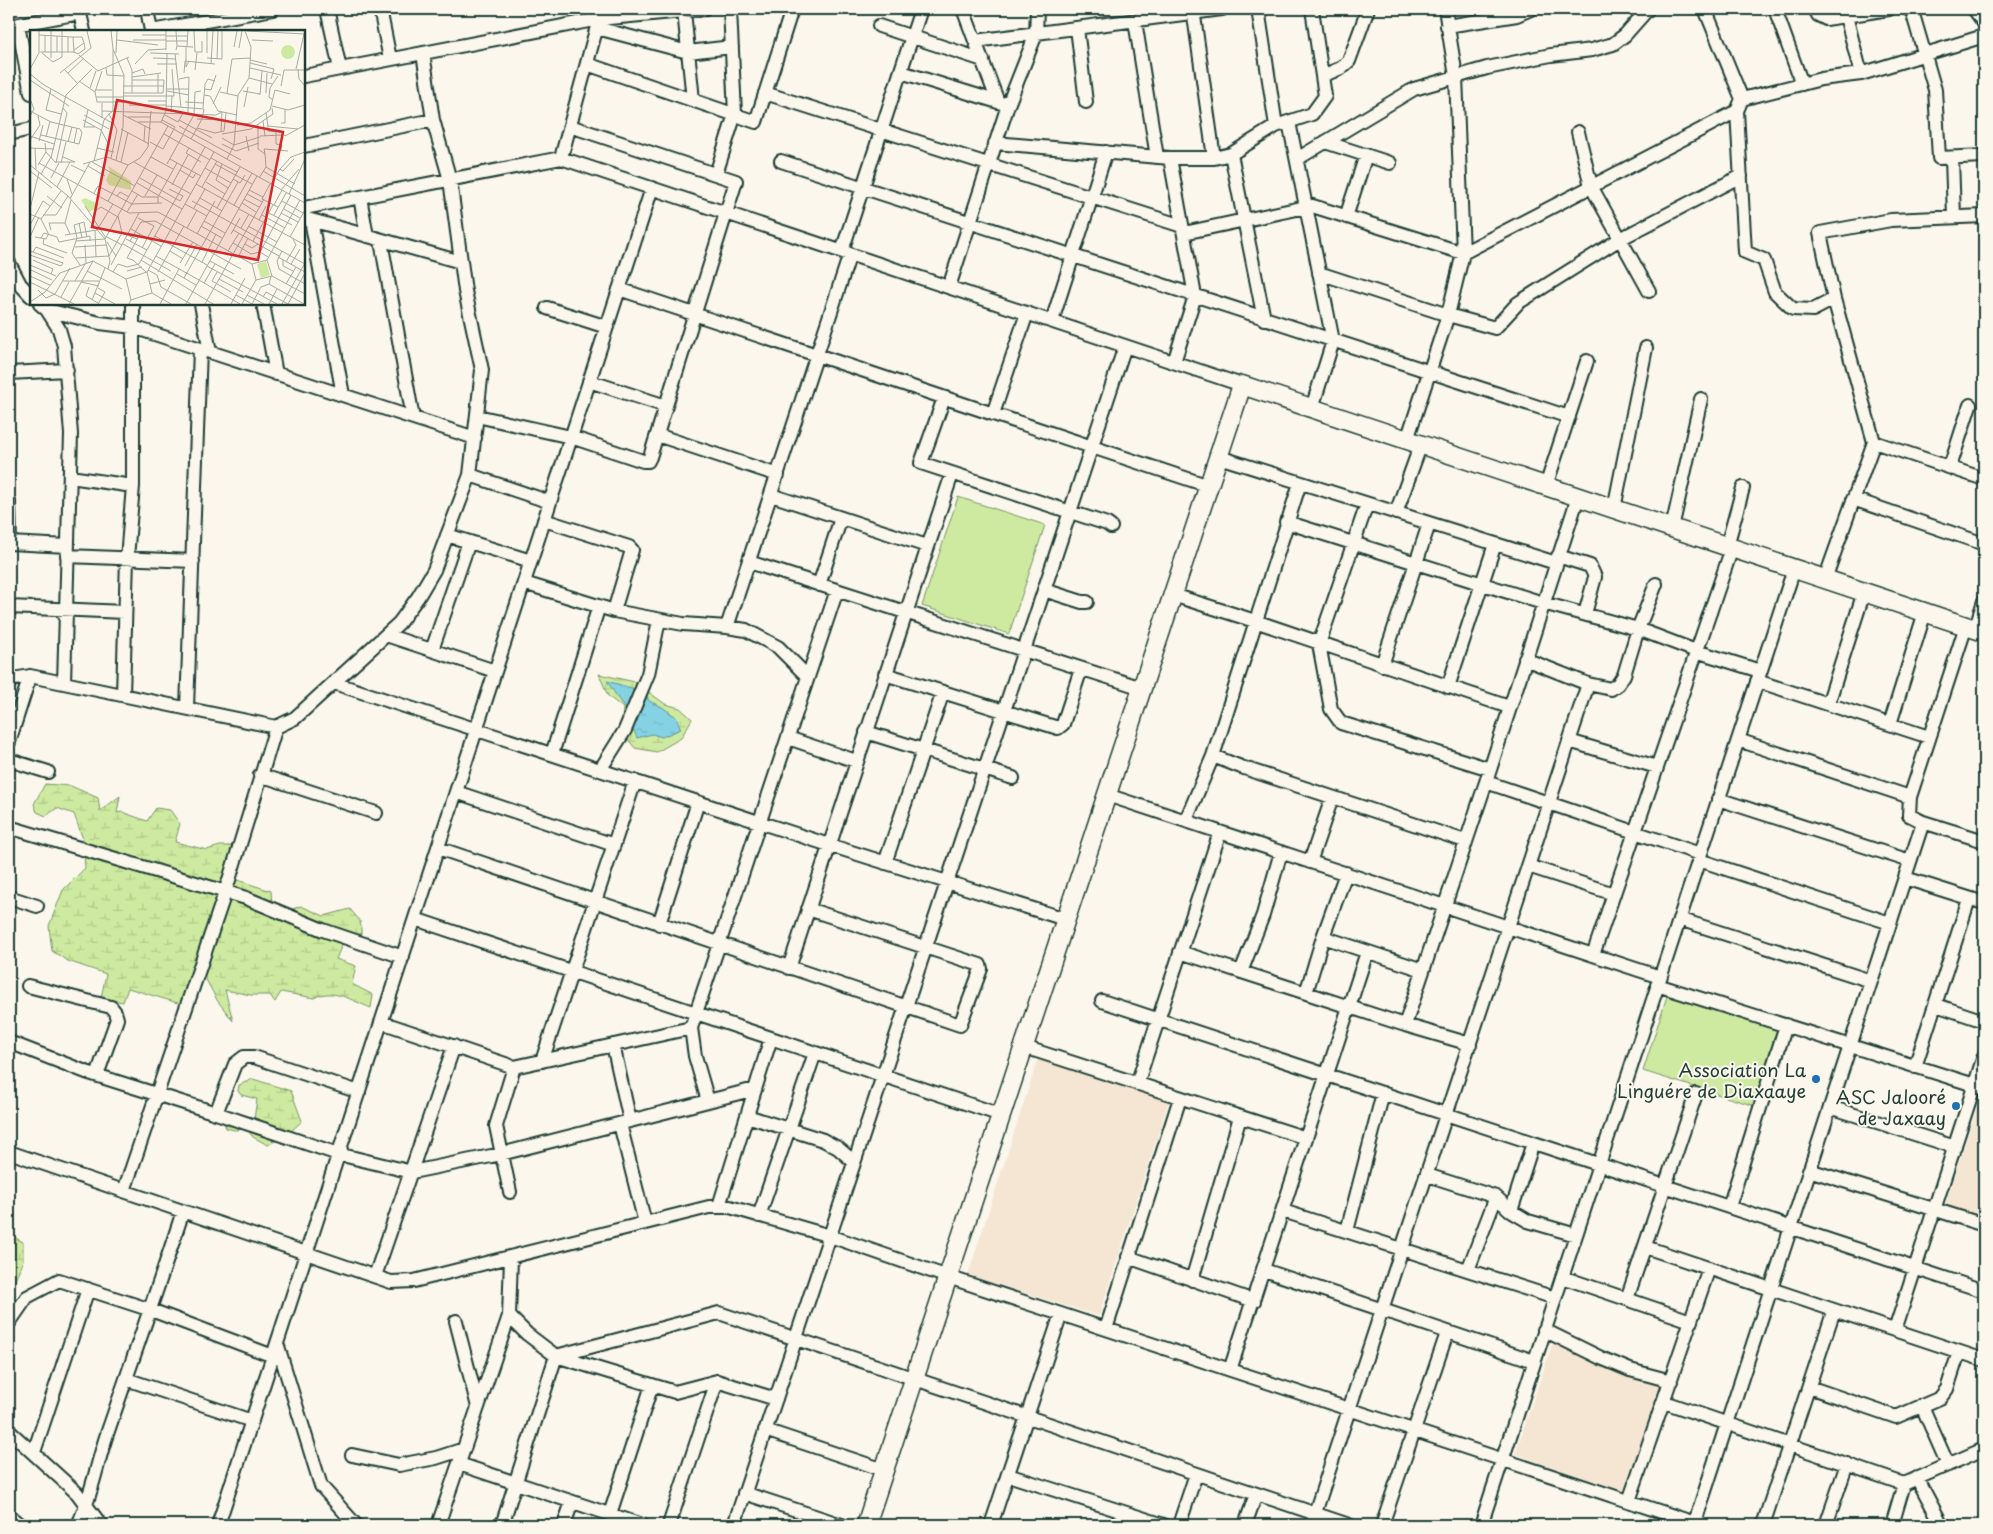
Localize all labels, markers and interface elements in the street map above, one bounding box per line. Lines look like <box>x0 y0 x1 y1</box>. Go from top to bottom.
inset map <box>30 30 305 305</box>
place label: Association La Linguére de Diaxaaye <box>1617 1056 1807 1104</box>
marker: Association La Linguére de Diaxaaye <box>1810 1073 1822 1085</box>
place label: ASC Jalooré de Jaxaay <box>1836 1083 1946 1131</box>
marker: ASC Jalooré de Jaxaay <box>1950 1100 1962 1112</box>

